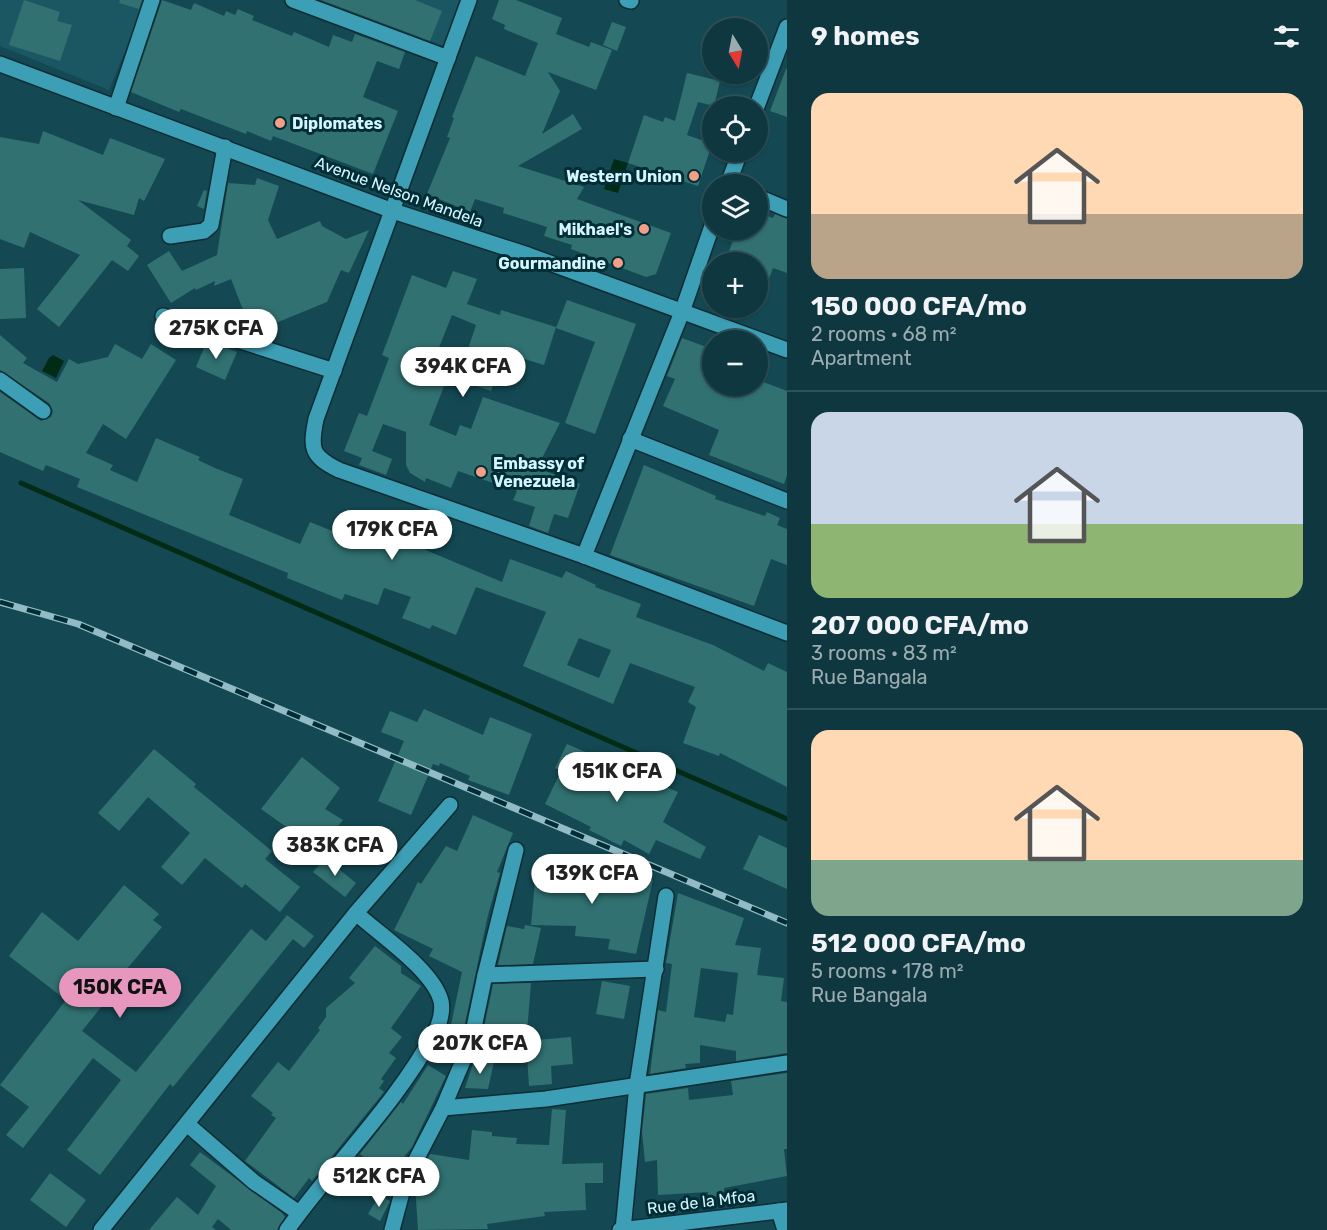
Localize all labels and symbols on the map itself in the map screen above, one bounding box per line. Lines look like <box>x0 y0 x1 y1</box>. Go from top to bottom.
north arrow <box>702 18 768 84</box>
place label: Diplomates <box>292 114 382 133</box>
marker: Diplomates <box>273 116 287 130</box>
street label: Avenue Nelson Mandela <box>312 153 486 231</box>
place label: Western Union <box>566 167 682 186</box>
marker: Western Union <box>687 169 701 183</box>
place label: Mikhael's <box>558 220 632 239</box>
marker: Mikhael's <box>637 222 651 236</box>
place label: Gourmandine <box>498 254 606 273</box>
marker: Gourmandine <box>611 256 625 270</box>
pin: 275K CFA <box>154 309 278 360</box>
pin: 394K CFA <box>401 347 525 398</box>
place label: Embassy of Venezuela <box>493 454 585 491</box>
marker: Embassy of Venezuela <box>474 465 488 479</box>
pin: 179K CFA <box>330 510 454 561</box>
pin: 151K CFA <box>555 752 679 803</box>
pin: 383K CFA <box>273 826 397 877</box>
pin: 139K CFA <box>530 854 654 905</box>
pin: 150K CFA <box>58 968 182 1019</box>
pin: 207K CFA <box>418 1024 542 1075</box>
pin: 512K CFA <box>317 1157 441 1208</box>
street label: Rue de la Mfoa <box>646 1186 756 1218</box>

